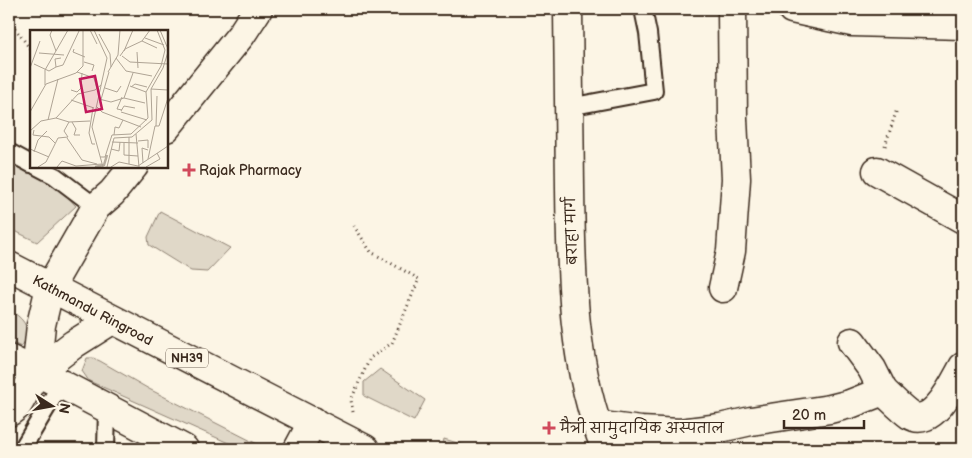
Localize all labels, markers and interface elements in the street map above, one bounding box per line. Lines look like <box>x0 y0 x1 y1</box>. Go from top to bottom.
inset map <box>30 30 168 168</box>
place label: Rajak Pharmacy <box>199 162 302 179</box>
marker: Rajak Pharmacy <box>183 164 195 176</box>
street label: बराहा मार्ग <box>559 195 581 265</box>
street label: Kathmandu Ringroad <box>30 272 156 349</box>
road number: NH39 <box>166 348 208 368</box>
north arrow <box>28 380 78 430</box>
scale bar <box>784 398 864 430</box>
text: N <box>55 402 74 415</box>
text: 20 m <box>792 406 826 425</box>
place label: मैत्री सामुदायिक अस्पताल <box>559 415 725 440</box>
marker: मैत्री सामुदायिक अस्पताल <box>542 421 556 435</box>

